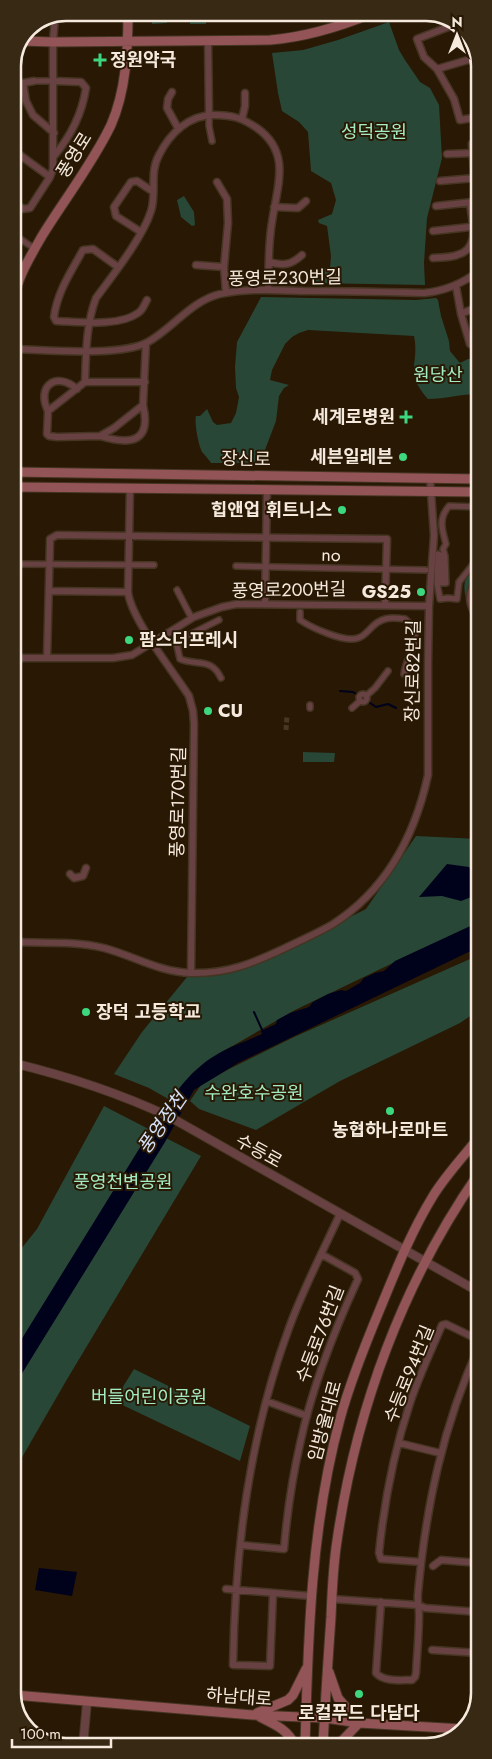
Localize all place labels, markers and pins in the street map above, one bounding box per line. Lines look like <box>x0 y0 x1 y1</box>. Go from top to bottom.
place label: 정원약국 <box>110 47 176 73</box>
marker: 정원약국 <box>94 54 106 66</box>
place label: 세계로병원 <box>312 404 395 430</box>
marker: 세계로병원 <box>399 410 413 424</box>
place label: 세븐일레븐 <box>310 444 393 470</box>
marker: 세븐일레븐 <box>397 451 409 463</box>
place label: 힙앤업 휘트니스 <box>211 497 332 523</box>
marker: 힙앤업 휘트니스 <box>336 504 348 516</box>
place label: GS25 <box>362 579 411 605</box>
marker: GS25 <box>415 586 427 598</box>
place label: 팜스더프레시 <box>139 627 238 653</box>
marker: 팜스더프레시 <box>123 634 135 646</box>
place label: CU <box>218 698 243 724</box>
marker: CU <box>202 705 214 717</box>
place label: 장덕 고등학교 <box>96 999 201 1025</box>
marker: 장덕 고등학교 <box>80 1006 92 1018</box>
marker: 농협하나로마트 <box>384 1105 396 1117</box>
place label: 농협하나로마트 <box>332 1117 448 1143</box>
marker: 로컬푸드 다담다 <box>353 1688 365 1700</box>
place label: 로컬푸드 다담다 <box>298 1700 420 1726</box>

